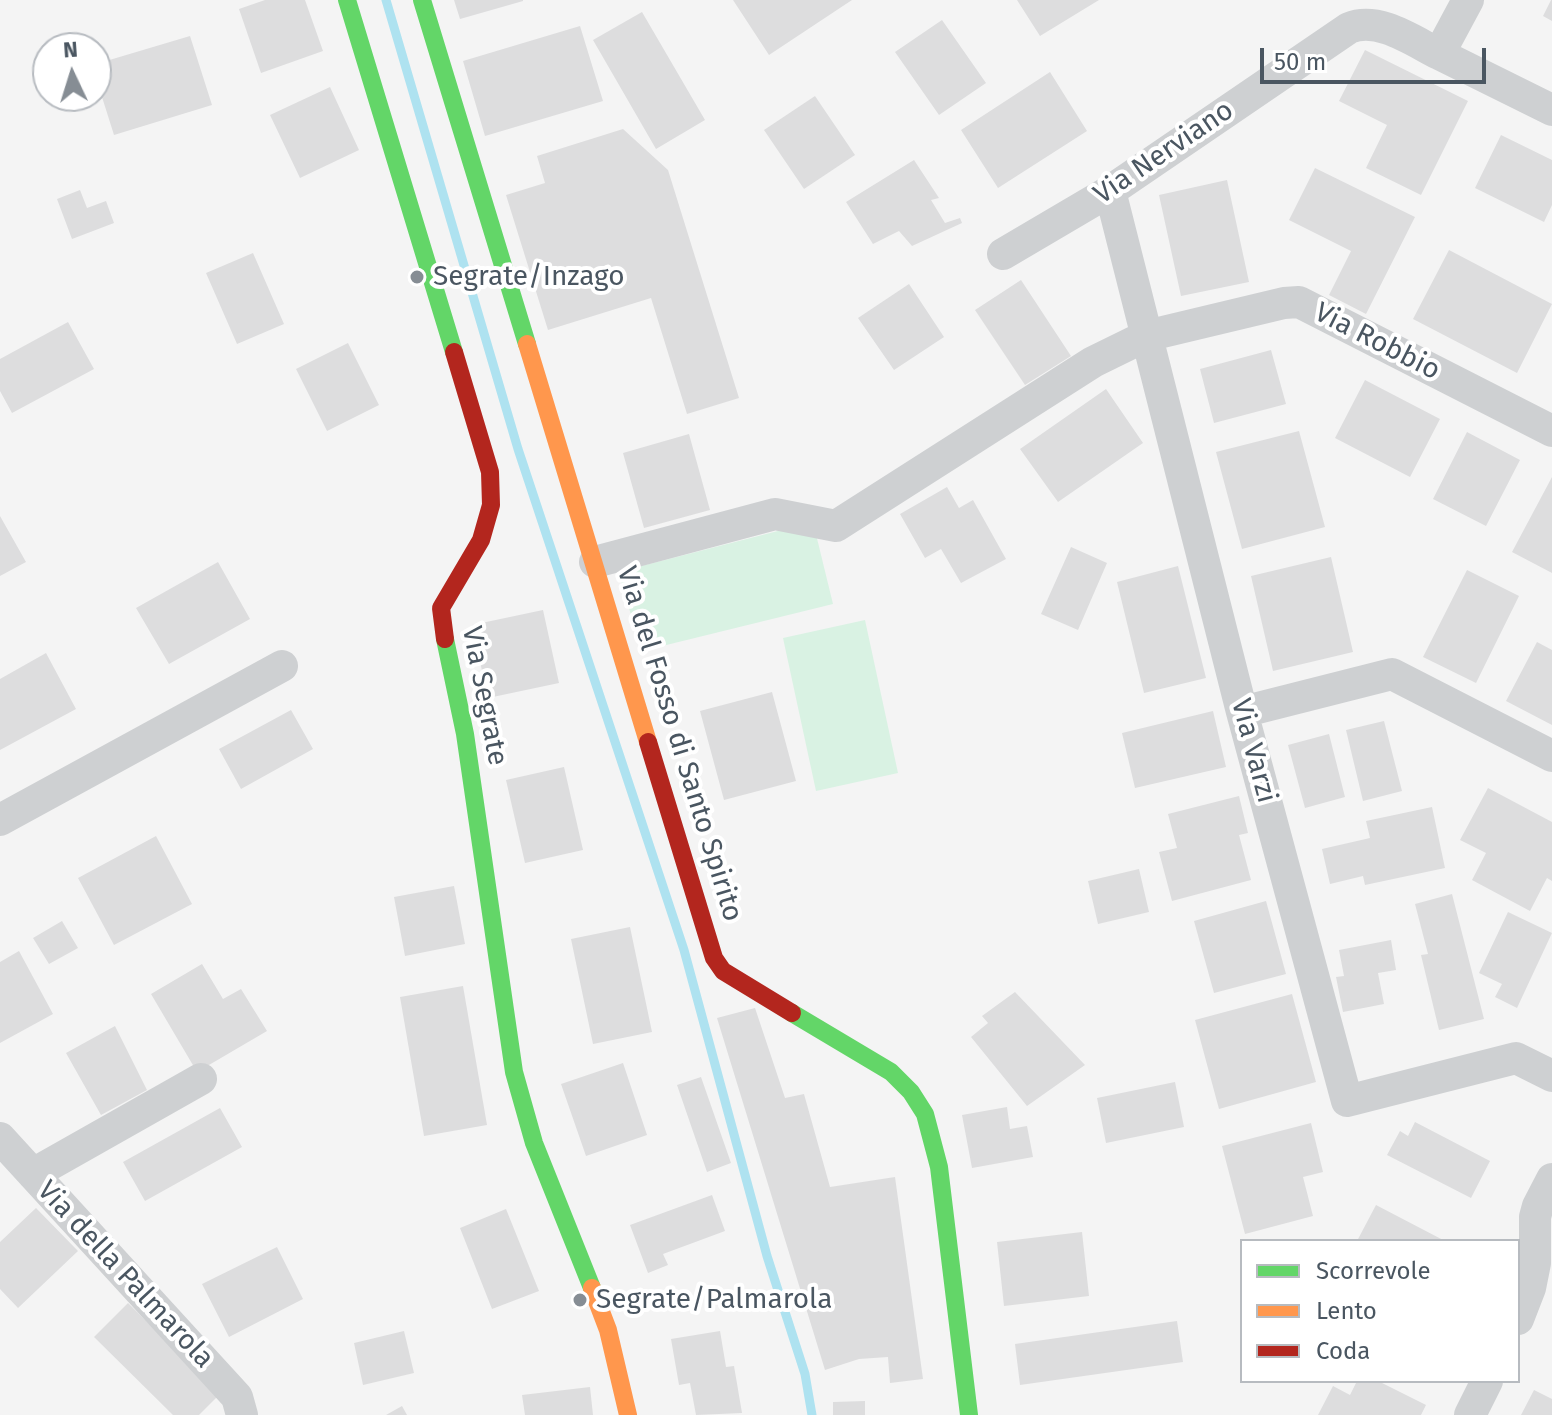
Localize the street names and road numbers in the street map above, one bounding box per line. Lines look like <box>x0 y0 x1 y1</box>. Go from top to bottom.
street label: Via Nerviano <box>1088 94 1240 212</box>
street label: Via Robbio <box>1309 296 1445 388</box>
street label: Via del Fosso di Santo Spirito <box>609 562 749 926</box>
street label: Via Segrate <box>454 623 514 769</box>
street label: Via Varzi <box>1223 695 1283 807</box>
street label: Via della Palmarola <box>30 1174 220 1376</box>

